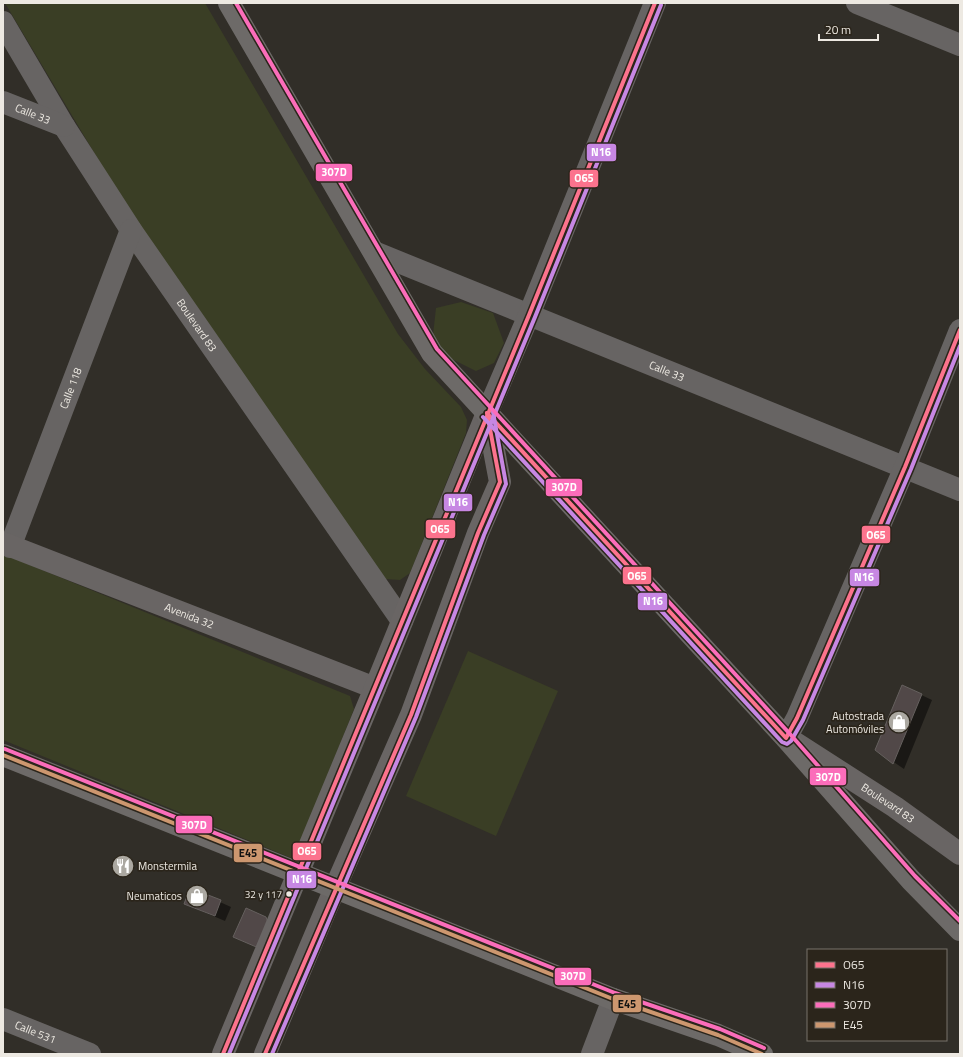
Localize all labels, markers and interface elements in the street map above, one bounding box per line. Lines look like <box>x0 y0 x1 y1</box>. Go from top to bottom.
scale bar <box>819 16 878 42</box>
text: 20 m <box>825 20 851 39</box>
street label: Calle 33 <box>13 100 53 128</box>
line badge: N16 <box>586 143 617 162</box>
text: N16 <box>591 144 611 160</box>
line badge: 307D <box>315 163 353 182</box>
text: 307D <box>321 164 347 180</box>
line badge: O65 <box>569 169 599 188</box>
text: O65 <box>574 170 594 186</box>
street label: Boulevard 83 <box>173 295 221 355</box>
street label: Calle 33 <box>647 357 687 385</box>
street label: Calle 118 <box>55 365 86 411</box>
line badge: 307D <box>545 478 583 497</box>
text: 307D <box>551 479 577 495</box>
line badge: N16 <box>443 493 473 512</box>
text: N16 <box>448 494 468 510</box>
line badge: O65 <box>425 519 456 539</box>
text: O65 <box>430 521 450 537</box>
line badge: O65 <box>861 525 891 544</box>
text: O65 <box>866 527 886 543</box>
line badge: O65 <box>622 566 652 585</box>
text: O65 <box>627 568 647 584</box>
line badge: N16 <box>849 568 880 587</box>
text: N16 <box>854 569 874 585</box>
line badge: N16 <box>637 592 668 611</box>
text: N16 <box>643 593 663 609</box>
street label: Avenida 32 <box>162 599 216 632</box>
place label: Autostrada Automóviles <box>826 708 884 737</box>
shop icon: Autostrada Automóviles <box>886 709 912 735</box>
line badge: 307D <box>809 767 847 786</box>
text: 307D <box>815 769 841 785</box>
street label: Boulevard 83 <box>858 779 918 827</box>
line badge: 307D <box>175 815 213 834</box>
text: 307D <box>181 817 207 833</box>
line badge: O65 <box>292 842 322 861</box>
line badge: E45 <box>233 843 263 863</box>
text: O65 <box>297 843 317 859</box>
text: E45 <box>239 845 257 861</box>
restaurant icon: Monstermila <box>110 853 136 879</box>
place label: Monstermila <box>138 858 197 874</box>
line badge: N16 <box>286 870 317 889</box>
text: N16 <box>292 871 312 887</box>
shop icon: Neumaticos <box>184 883 210 909</box>
place label: 32 y 117 <box>245 887 282 902</box>
place label: Neumaticos <box>127 888 182 904</box>
marker: 32 y 117 <box>284 889 294 899</box>
legend <box>807 949 947 1041</box>
text: O65 <box>843 955 865 974</box>
line badge: 307D <box>554 967 592 986</box>
text: 307D <box>560 968 586 984</box>
text: N16 <box>843 975 865 994</box>
line badge: E45 <box>612 994 642 1013</box>
text: 307D <box>843 995 871 1014</box>
text: E45 <box>618 996 636 1012</box>
text: E45 <box>843 1015 863 1034</box>
street label: Calle 531 <box>12 1017 58 1048</box>

